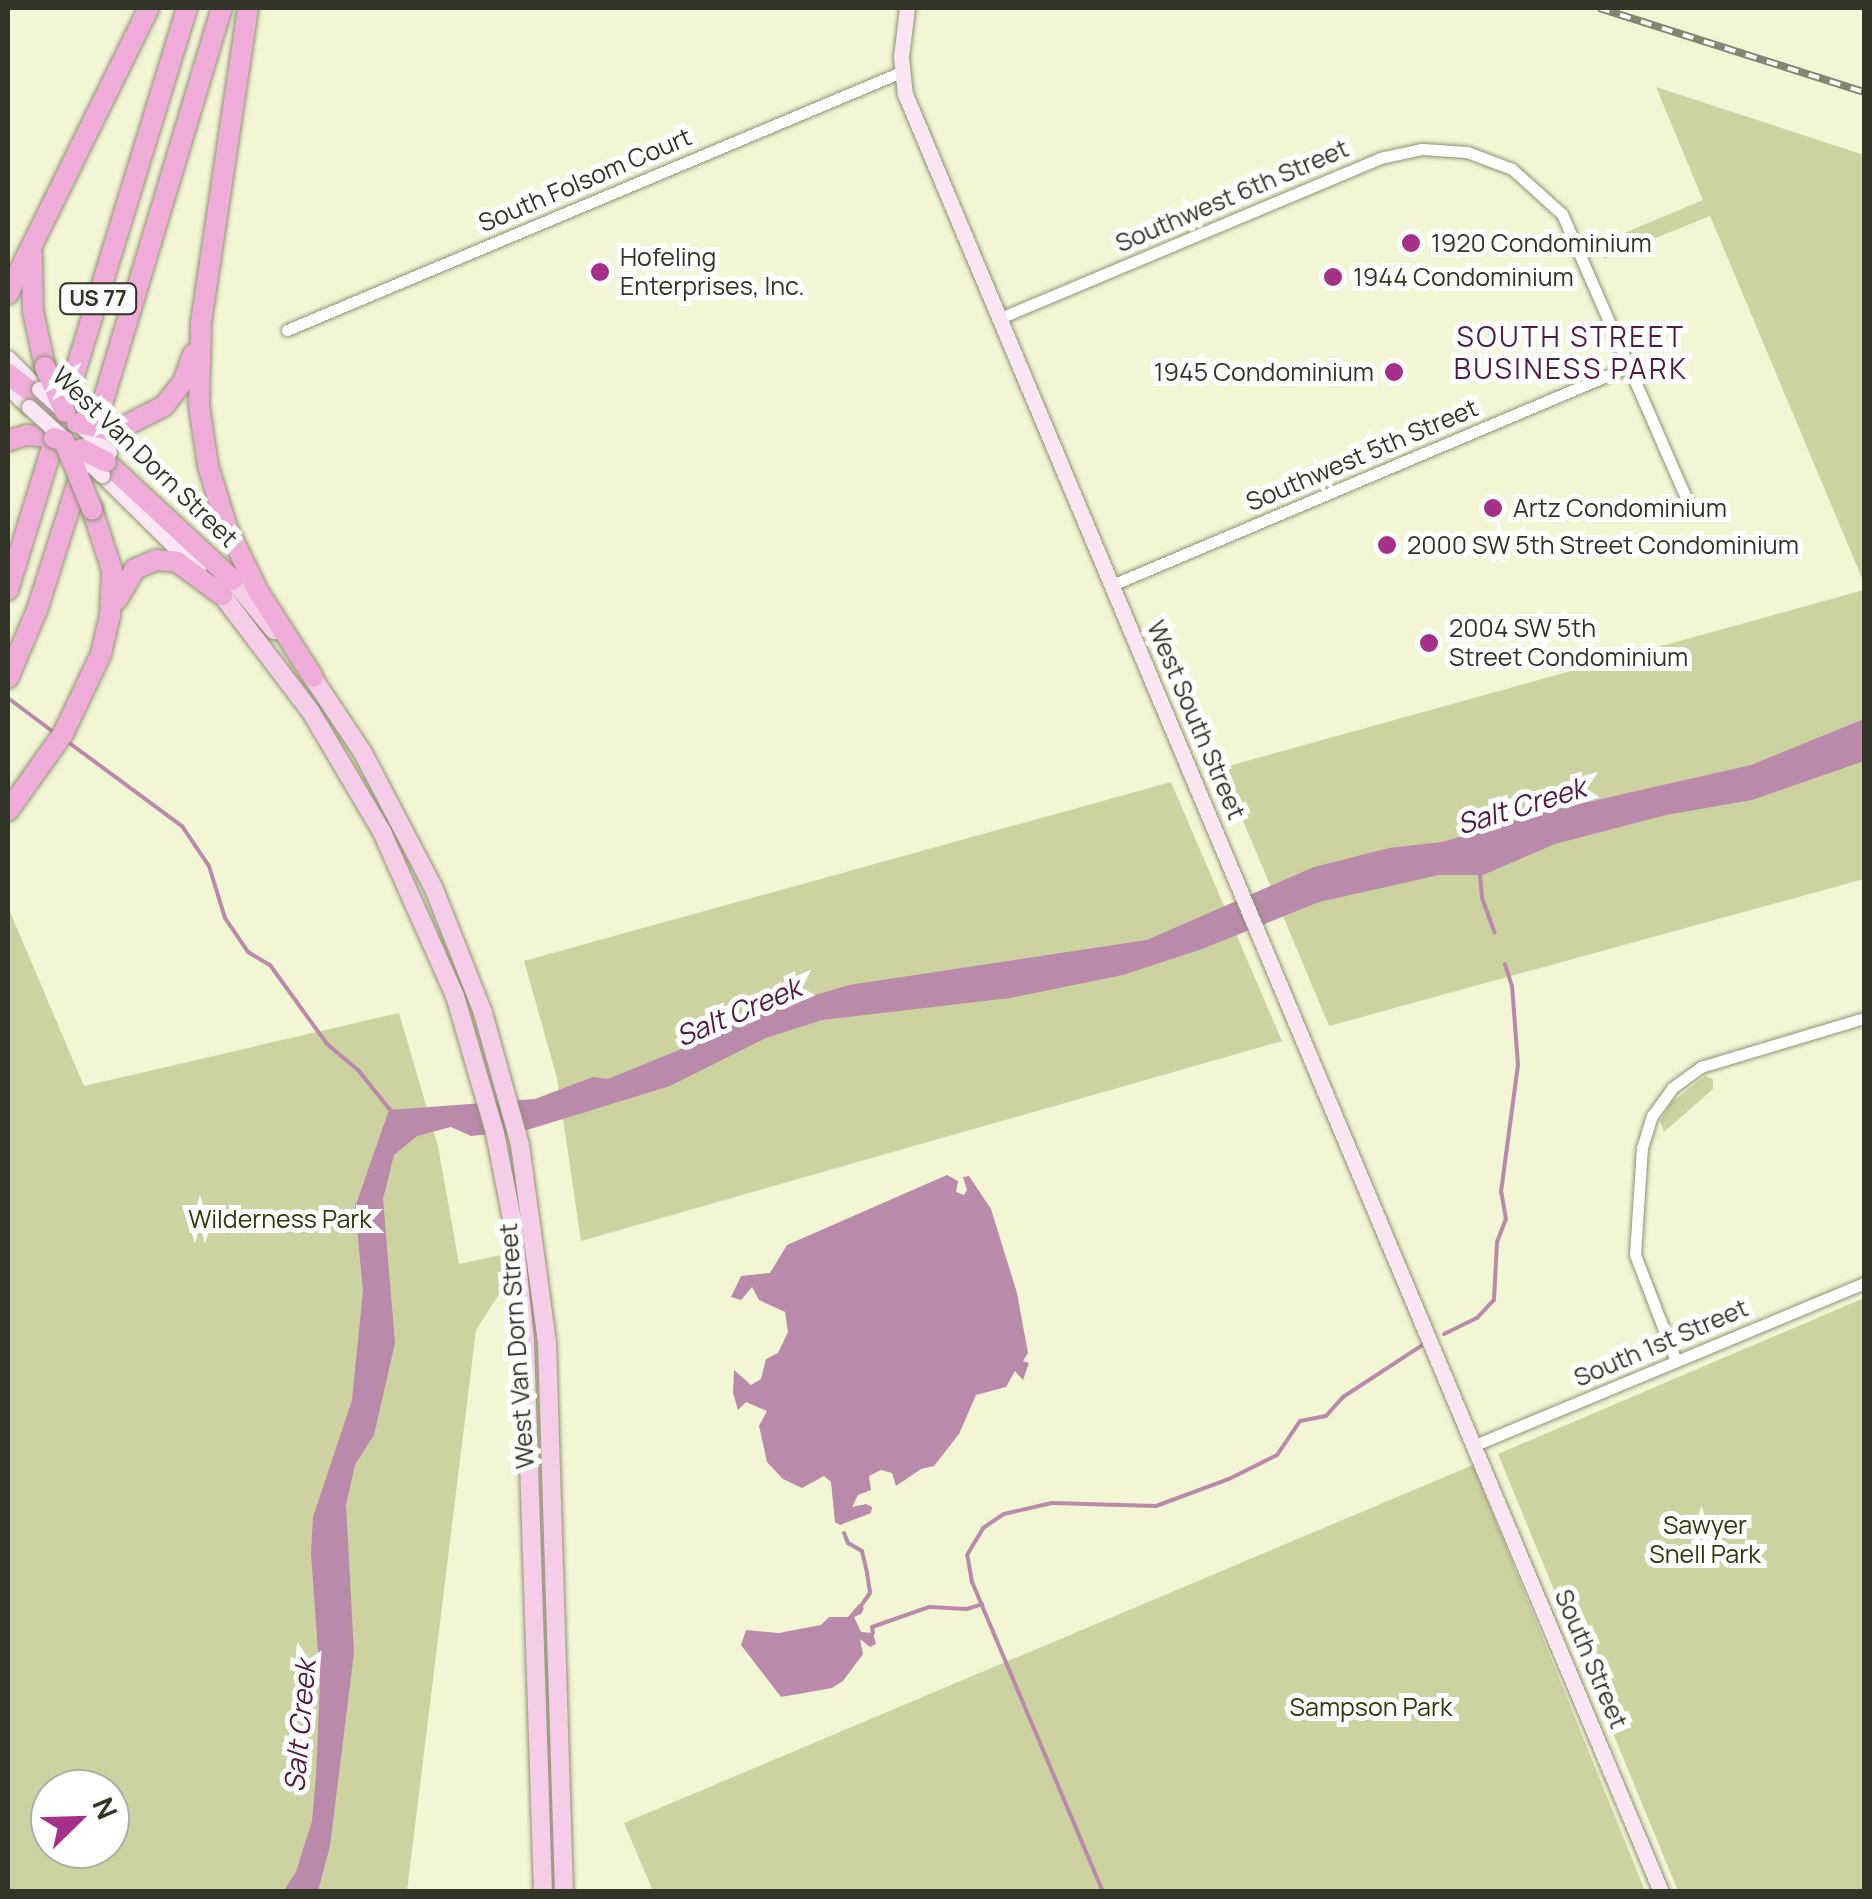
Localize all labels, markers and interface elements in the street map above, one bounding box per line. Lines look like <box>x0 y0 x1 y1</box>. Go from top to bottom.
street label: South Folsom Court <box>474 122 696 238</box>
street label: Southwest 6th Street <box>1111 133 1353 259</box>
place label: 1920 Condominium <box>1431 228 1652 258</box>
marker: 1920 Condominium <box>1400 232 1422 254</box>
place label: Hofeling Enterprises, Inc. <box>620 243 805 302</box>
marker: Hofeling Enterprises, Inc. <box>589 261 611 283</box>
place label: 1944 Condominium <box>1353 262 1574 292</box>
marker: 1944 Condominium <box>1322 266 1344 288</box>
road number: US 77 <box>58 282 138 316</box>
district label: SOUTH STREET BUSINESS PARK <box>1454 319 1688 385</box>
place label: 1945 Condominium <box>1154 357 1374 387</box>
street label: West Van Dorn Street <box>46 361 244 553</box>
marker: 1945 Condominium <box>1383 361 1405 383</box>
street label: Southwest 5th Street <box>1242 393 1482 517</box>
place label: Artz Condominium <box>1513 493 1727 523</box>
marker: Artz Condominium <box>1482 497 1504 519</box>
place label: 2000 SW 5th Street Condominium <box>1407 530 1799 560</box>
marker: 2000 SW 5th Street Condominium <box>1376 534 1398 556</box>
place label: 2004 SW 5th Street Condominium <box>1449 614 1688 673</box>
street label: West South Street <box>1141 616 1251 824</box>
marker: 2004 SW 5th Street Condominium <box>1418 632 1440 654</box>
water label: Salt Creek <box>1453 770 1589 840</box>
water label: Salt Creek <box>670 970 806 1052</box>
park label: Wilderness Park <box>188 1204 372 1234</box>
street label: West Van Dorn Street <box>493 1222 541 1470</box>
street label: South 1st Street <box>1569 1293 1753 1393</box>
park label: Sawyer Snell Park <box>1649 1511 1761 1570</box>
street label: South Street <box>1548 1585 1634 1733</box>
water label: Salt Creek <box>276 1658 322 1794</box>
park label: Sampson Park <box>1290 1692 1452 1722</box>
north arrow <box>30 1769 130 1869</box>
text: N <box>84 1791 127 1825</box>

